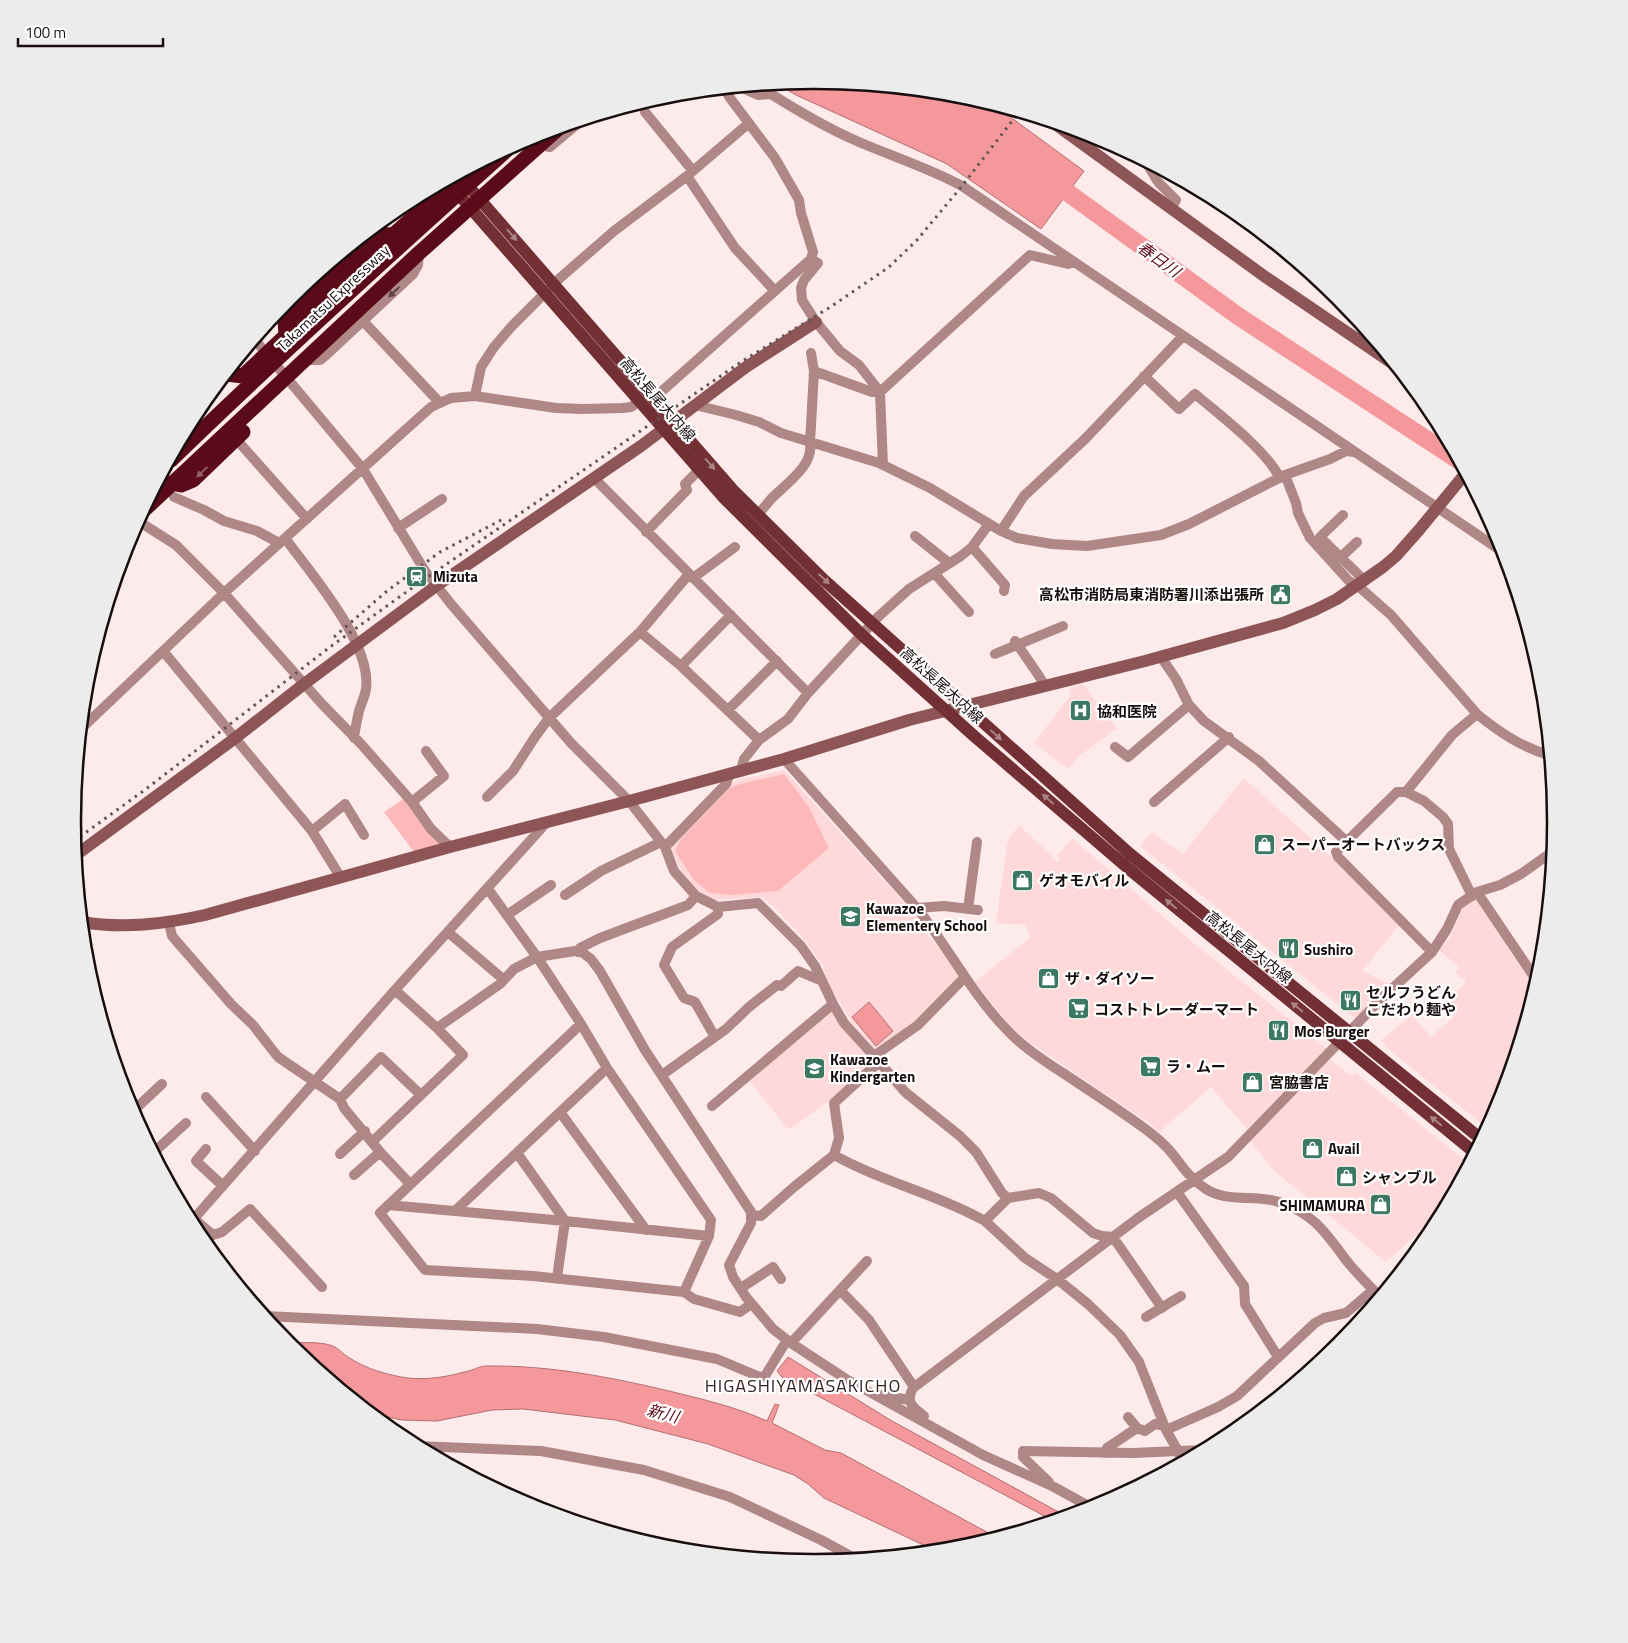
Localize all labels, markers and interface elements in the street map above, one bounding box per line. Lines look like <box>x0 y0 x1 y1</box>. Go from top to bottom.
scale bar <box>18 15 162 47</box>
text: 100 m <box>25 21 66 44</box>
one-way arrow <box>506 228 517 241</box>
water label: 春日川 <box>1133 235 1187 284</box>
street label: Takamatsu Expressway <box>271 239 395 357</box>
one-way arrow <box>388 286 400 298</box>
street label: 高松長尾大内線 <box>615 352 701 446</box>
one-way arrow <box>704 457 715 470</box>
one-way arrow <box>196 466 208 478</box>
station icon: Mizuta <box>405 564 429 588</box>
place label: Mizuta <box>433 565 478 588</box>
one-way arrow <box>817 573 829 585</box>
public building icon: 高松市消防局東消防署川添出張所 <box>1268 582 1292 606</box>
place label: 高松市消防局東消防署川添出張所 <box>1039 583 1264 606</box>
street label: 高松長尾大内線 <box>895 641 989 729</box>
hospital icon: 協和医院 <box>1069 699 1093 723</box>
place label: 協和医院 <box>1097 700 1157 723</box>
one-way arrow <box>990 729 1002 741</box>
one-way arrow <box>1041 793 1054 804</box>
shop icon: スーパーオートバックス <box>1253 832 1277 856</box>
place label: スーパーオートバックス <box>1281 833 1445 856</box>
shop icon: ゲオモバイル <box>1011 868 1035 892</box>
place label: ゲオモバイル <box>1039 869 1129 892</box>
place label: Kawazoe Elementery School <box>866 897 987 937</box>
one-way arrow <box>1166 898 1178 910</box>
school or university icon: Kawazoe Elementery School <box>838 905 862 929</box>
street label: 高松長尾大内線 <box>1201 905 1297 989</box>
restaurant icon: Sushiro <box>1276 937 1300 961</box>
place label: Sushiro <box>1304 938 1353 961</box>
shop icon: ザ・ダイソー <box>1037 966 1061 990</box>
place label: ザ・ダイソー <box>1065 967 1155 990</box>
place label: セルフうどん こだわり麺や <box>1366 981 1456 1021</box>
restaurant icon: セルフうどん こだわり麺や <box>1338 989 1362 1013</box>
supermarket icon: コストトレーダーマート <box>1066 997 1090 1021</box>
place label: コストトレーダーマート <box>1094 998 1259 1021</box>
one-way arrow <box>1291 1002 1304 1013</box>
restaurant icon: Mos Burger <box>1266 1019 1290 1043</box>
place label: Mos Burger <box>1294 1020 1370 1043</box>
place label: Kawazoe Kindergarten <box>830 1048 915 1088</box>
supermarket icon: ラ・ムー <box>1138 1054 1162 1078</box>
place label: ラ・ムー <box>1166 1055 1226 1078</box>
school or university icon: Kawazoe Kindergarten <box>802 1056 826 1080</box>
shop icon: 宮脇書店 <box>1241 1070 1265 1094</box>
place label: 宮脇書店 <box>1269 1071 1329 1094</box>
one-way arrow <box>1430 1116 1443 1127</box>
shop icon: Avail <box>1300 1136 1324 1160</box>
place label: Avail <box>1328 1137 1360 1160</box>
shop icon: シャンブル <box>1334 1165 1358 1189</box>
place label: シャンブル <box>1362 1166 1437 1189</box>
shop icon: SHIMAMURA <box>1369 1193 1393 1217</box>
place label: SHIMAMURA <box>1280 1194 1365 1217</box>
district label: HIGASHIYAMASAKICHO <box>705 1372 901 1399</box>
water label: 新川 <box>644 1397 683 1429</box>

